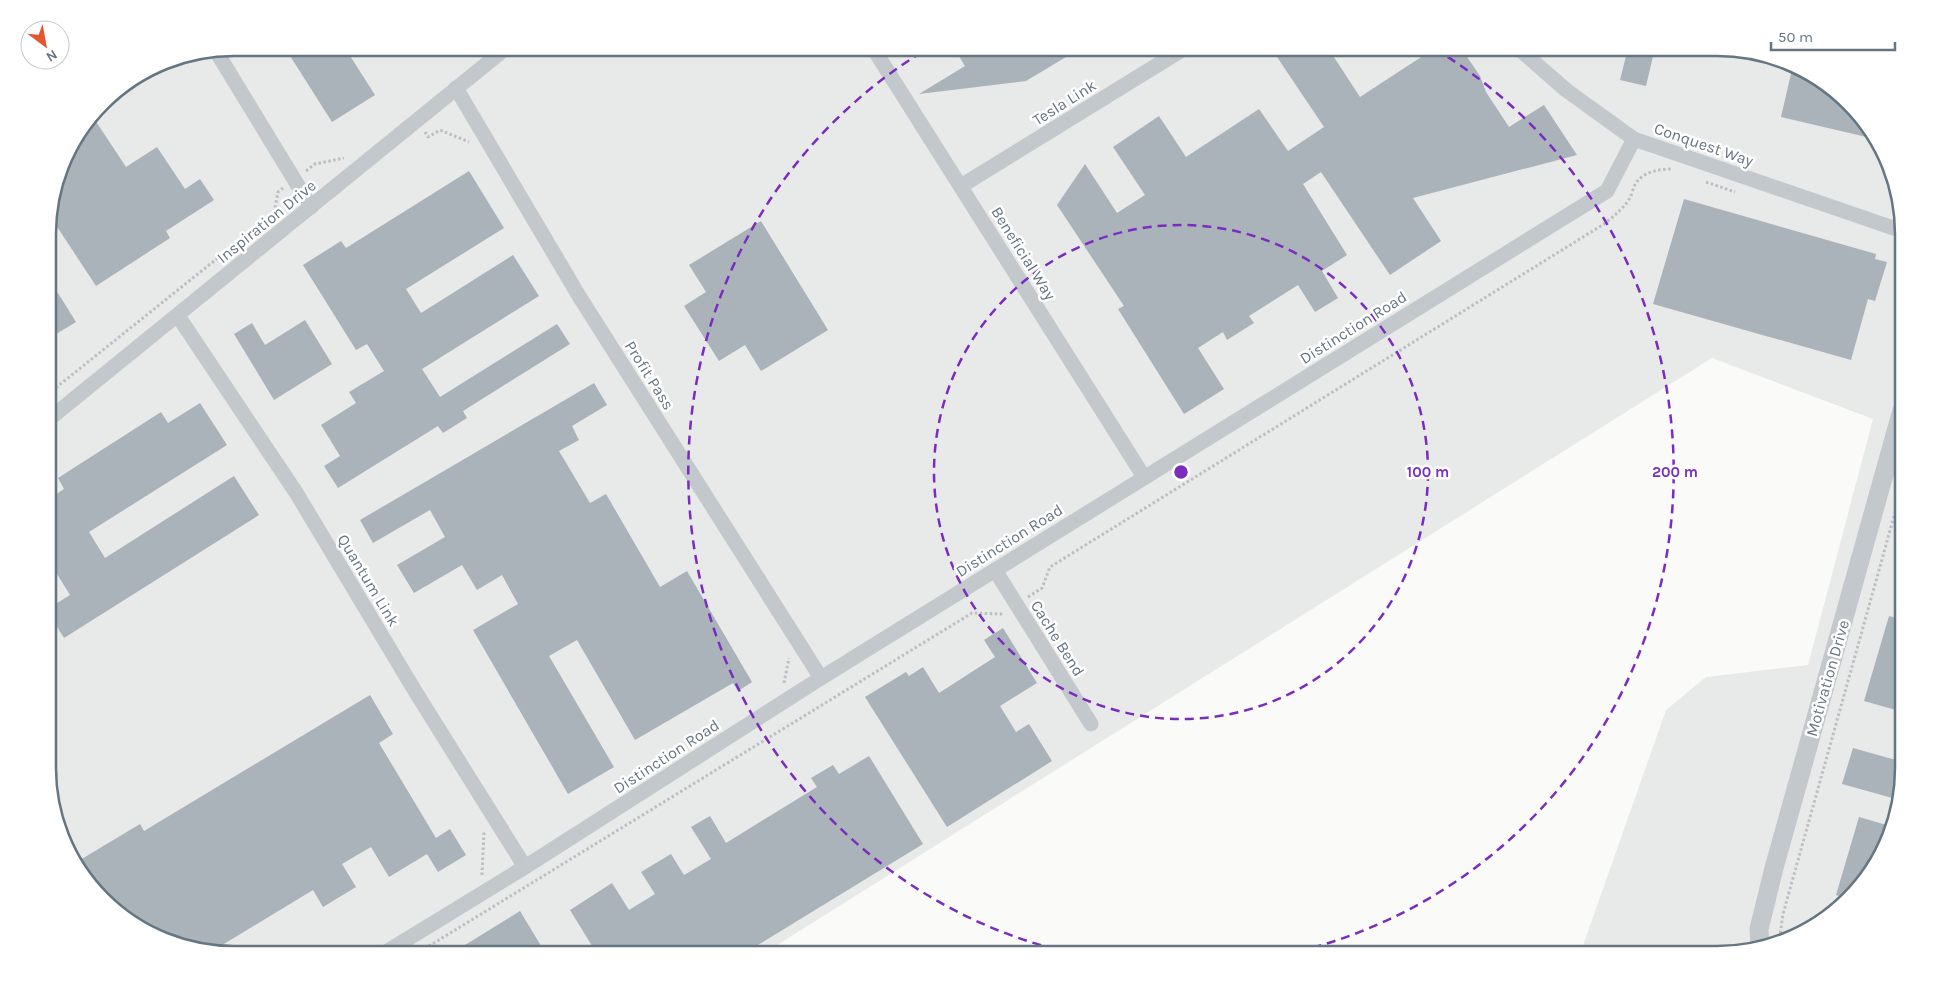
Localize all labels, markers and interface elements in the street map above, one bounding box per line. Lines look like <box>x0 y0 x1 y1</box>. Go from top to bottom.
north arrow <box>20 20 70 70</box>
scale bar <box>1771 20 1895 52</box>
text: 50 m <box>1778 28 1813 46</box>
text: N <box>43 46 60 65</box>
street label: Tesla Link <box>1029 75 1100 129</box>
street label: Conquest Way <box>1652 119 1756 171</box>
street label: Inspiration Drive <box>213 176 320 267</box>
street label: Beneficial Way <box>987 203 1060 304</box>
street label: Distinction Road <box>1296 287 1410 368</box>
street label: Profit Pass <box>621 337 678 413</box>
centre of rings <box>1172 463 1190 481</box>
text: 100 m <box>1407 463 1449 481</box>
text: 200 m <box>1652 463 1698 481</box>
street label: Distinction Road <box>952 500 1066 581</box>
street label: Quantum Link <box>334 531 403 630</box>
street label: Cache Bend <box>1027 597 1088 680</box>
street label: Motivation Drive <box>1802 618 1853 739</box>
street label: Distinction Road <box>610 715 723 798</box>

